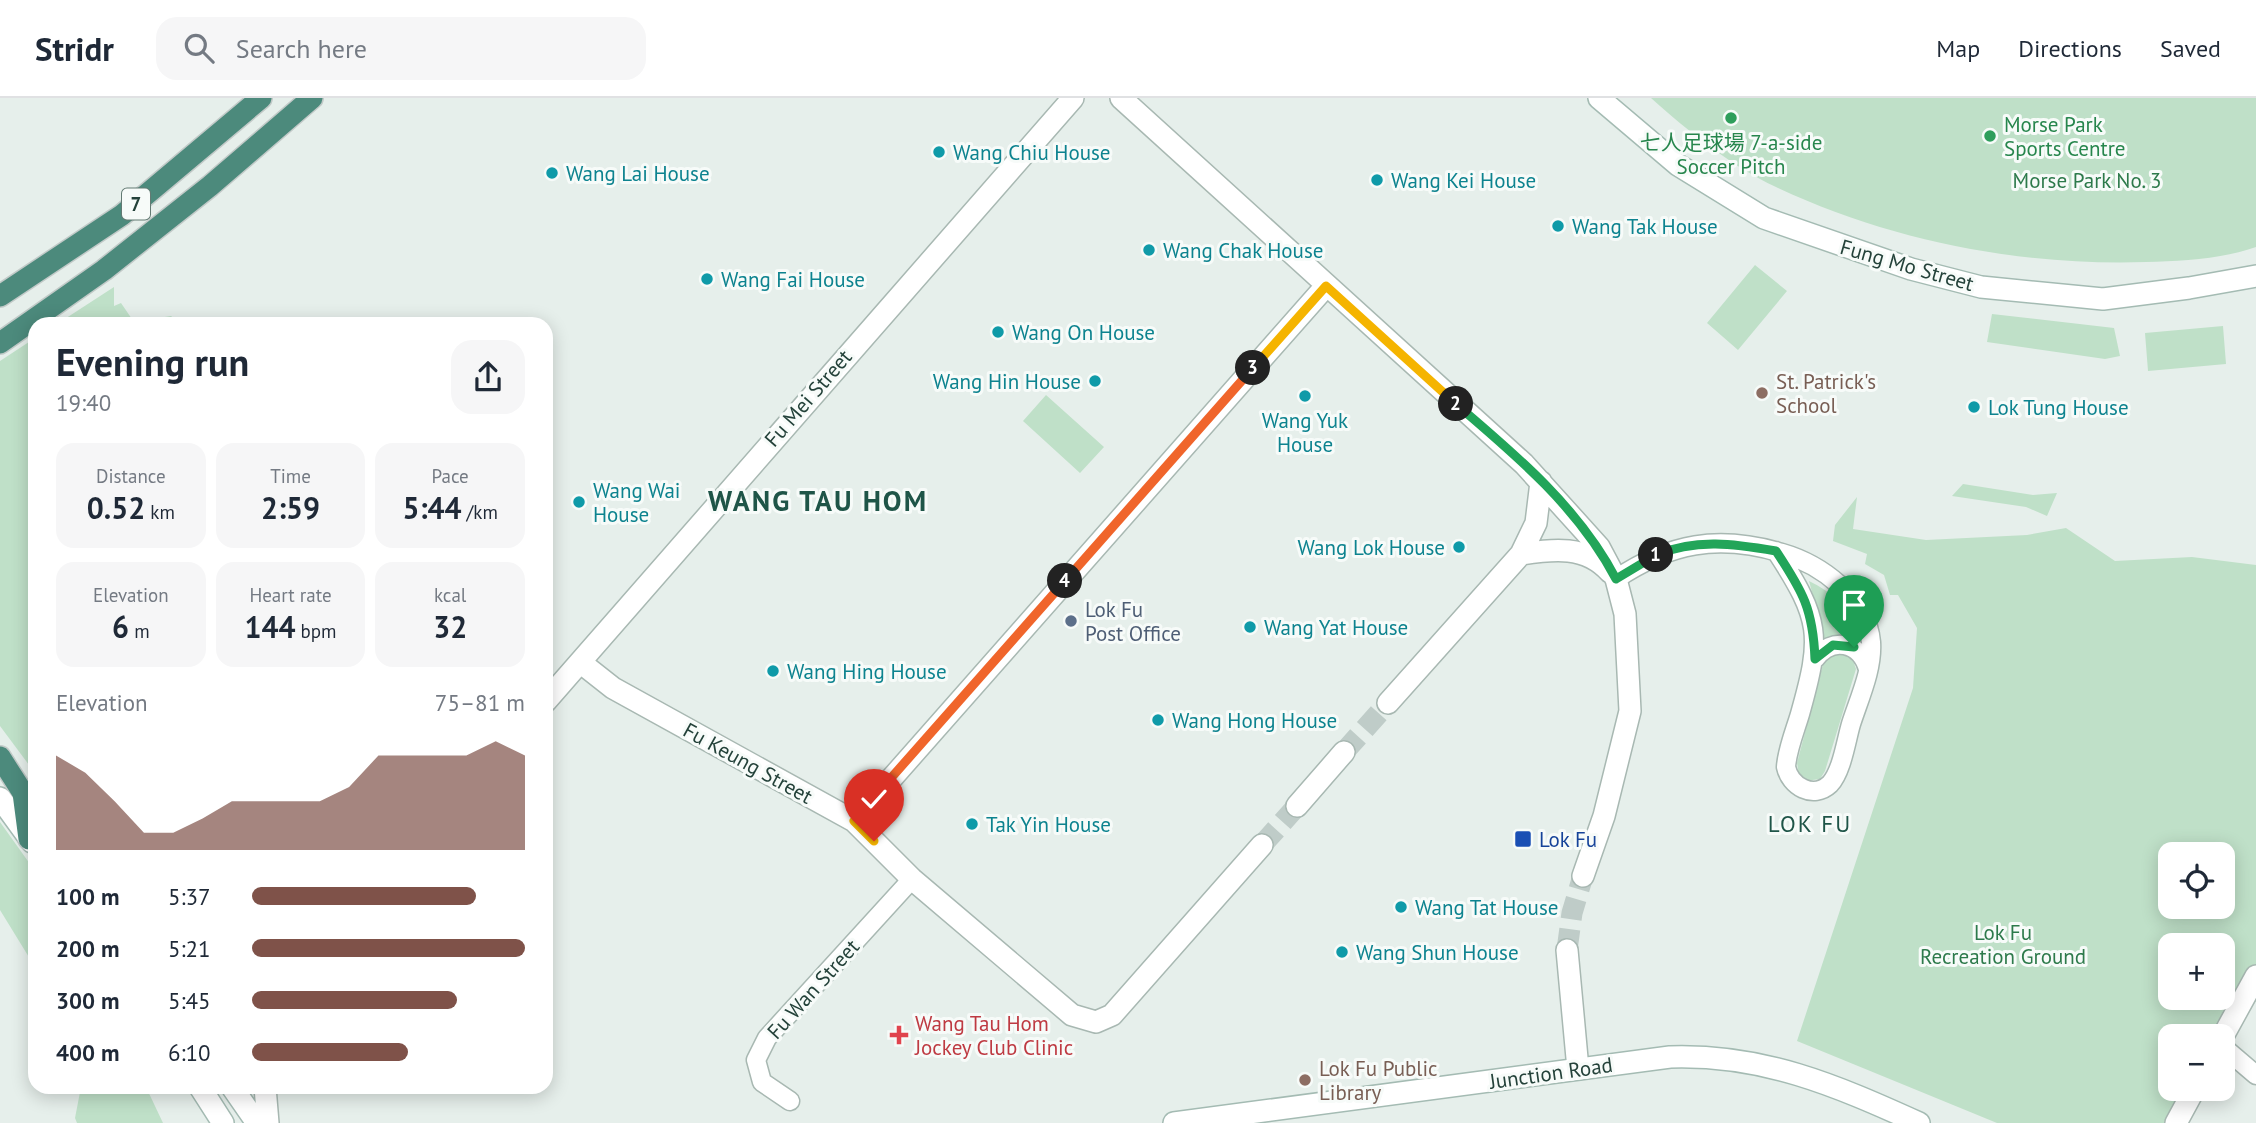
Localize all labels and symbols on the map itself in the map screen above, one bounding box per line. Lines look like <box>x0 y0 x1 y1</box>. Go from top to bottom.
marker: 七人足球場 7-a-side Soccer Pitch <box>1723 110 1739 126</box>
place label: Morse Park Sports Centre <box>2004 111 2125 162</box>
marker: Morse Park Sports Centre <box>1982 128 1998 144</box>
place label: 七人足球場 7-a-side Soccer Pitch <box>1640 129 1822 180</box>
place label: Wang Chiu House <box>953 139 1111 166</box>
marker: Wang Chiu House <box>931 144 947 160</box>
place label: Wang Lai House <box>566 160 710 187</box>
marker: Wang Lai House <box>544 165 560 181</box>
place label: Wang Kei House <box>1391 167 1536 194</box>
park label: Morse Park No. 3 <box>2013 167 2161 194</box>
marker: Wang Kei House <box>1369 172 1385 188</box>
road number: 7 <box>122 188 150 220</box>
place label: Wang Tak House <box>1572 213 1718 240</box>
marker: Wang Tak House <box>1550 218 1566 234</box>
street label: Fung Mo Street <box>1837 233 1977 297</box>
place label: Wang Chak House <box>1163 237 1323 264</box>
marker: Wang Chak House <box>1141 242 1157 258</box>
place label: Wang Fai House <box>721 266 865 293</box>
marker: Wang Fai House <box>699 271 715 287</box>
place label: Wang On House <box>1012 319 1155 346</box>
marker: Wang On House <box>990 324 1006 340</box>
street label: Fu Mei Street <box>758 344 858 452</box>
pin: 3 <box>1236 350 1270 386</box>
place label: Wang Hin House <box>933 368 1081 395</box>
place label: St. Patrick's School <box>1776 368 1876 419</box>
marker: Wang Hin House <box>1087 373 1103 389</box>
marker: St. Patrick's School <box>1754 385 1770 401</box>
pin: 2 <box>1438 386 1474 422</box>
marker: Wang Yuk House <box>1297 388 1313 404</box>
place label: Lok Tung House <box>1988 394 2129 421</box>
marker: Lok Tung House <box>1966 399 1982 415</box>
place label: Wang Yuk House <box>1262 407 1348 458</box>
place label: Wang Wai House <box>593 477 681 528</box>
district label: WANG TAU HOM <box>708 482 928 519</box>
marker: Wang Wai House <box>571 494 587 510</box>
place label: Wang Lok House <box>1298 534 1445 561</box>
pin: 1 <box>1638 538 1674 573</box>
marker: Wang Lok House <box>1451 539 1467 555</box>
pin: 4 <box>1048 564 1082 598</box>
pin <box>1824 575 1884 647</box>
place label: Lok Fu Post Office <box>1085 596 1181 647</box>
marker: Lok Fu Post Office <box>1063 613 1079 629</box>
place label: Wang Yat House <box>1264 614 1408 641</box>
marker: Wang Yat House <box>1242 619 1258 635</box>
place label: Wang Hing House <box>787 658 947 685</box>
marker: Wang Hing House <box>765 663 781 679</box>
place label: Wang Hong House <box>1172 707 1337 734</box>
marker: Wang Hong House <box>1150 712 1166 728</box>
street label: Fu Keung Street <box>679 716 817 810</box>
pin <box>844 769 904 841</box>
district label: LOK FU <box>1768 809 1852 838</box>
place label: Tak Yin House <box>986 811 1111 838</box>
marker: Tak Yin House <box>964 816 980 832</box>
place label: Lok Fu <box>1539 826 1597 853</box>
marker: Lok Fu <box>1513 829 1533 849</box>
place label: Wang Tat House <box>1415 894 1558 921</box>
marker: Wang Tat House <box>1393 899 1409 915</box>
park label: Lok Fu Recreation Ground <box>1920 919 2086 970</box>
street label: Fu Wan Street <box>761 933 865 1045</box>
place label: Wang Shun House <box>1356 939 1519 966</box>
marker: Wang Shun House <box>1334 944 1350 960</box>
place label: Wang Tau Hom Jockey Club Clinic <box>914 1010 1073 1061</box>
marker: Wang Tau Hom Jockey Club Clinic <box>889 1025 909 1045</box>
street label: Junction Road <box>1487 1051 1614 1095</box>
place label: Lok Fu Public Library <box>1319 1055 1438 1106</box>
marker: Lok Fu Public Library <box>1297 1072 1313 1088</box>

